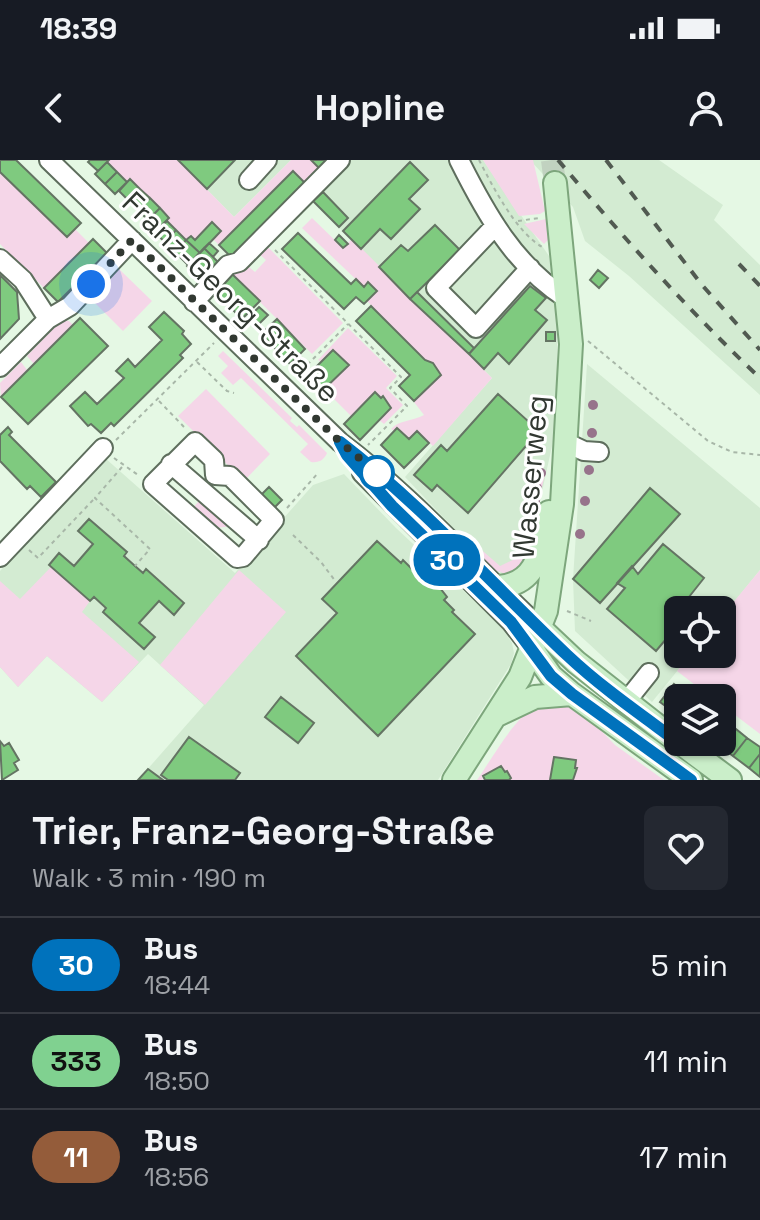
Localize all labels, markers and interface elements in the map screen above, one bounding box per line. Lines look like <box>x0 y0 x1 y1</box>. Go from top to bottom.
text: 18:39 <box>40 9 117 48</box>
text: Hopline <box>315 85 445 131</box>
icon: back <box>32 86 76 130</box>
icon: person <box>684 86 728 130</box>
street label: Franz-Georg-Straße <box>114 183 348 411</box>
your location <box>71 264 111 304</box>
street label: Wasserweg <box>503 393 557 561</box>
unlabelled marker <box>360 456 394 490</box>
line badge: 30 <box>411 534 483 586</box>
text: 30 <box>429 542 465 578</box>
map controls <box>664 596 736 756</box>
button: locate <box>664 596 736 668</box>
button: layers <box>664 684 736 756</box>
button: heart <box>644 806 728 890</box>
text: Trier, Franz-Georg-Straße <box>32 807 495 855</box>
text: Walk · 3 min · 190 m <box>32 861 266 895</box>
text: Bus <box>144 929 198 968</box>
text: 5 min <box>651 946 728 985</box>
text: 30 <box>58 947 94 983</box>
text: 18:44 <box>144 968 210 1002</box>
text: Bus <box>144 1025 198 1064</box>
text: 11 min <box>644 1042 728 1081</box>
text: 333 <box>50 1043 102 1079</box>
text: 18:50 <box>144 1064 210 1098</box>
text: Bus <box>144 1121 198 1160</box>
text: 17 min <box>639 1138 728 1177</box>
text: 11 <box>63 1139 89 1175</box>
text: 18:56 <box>144 1160 209 1194</box>

